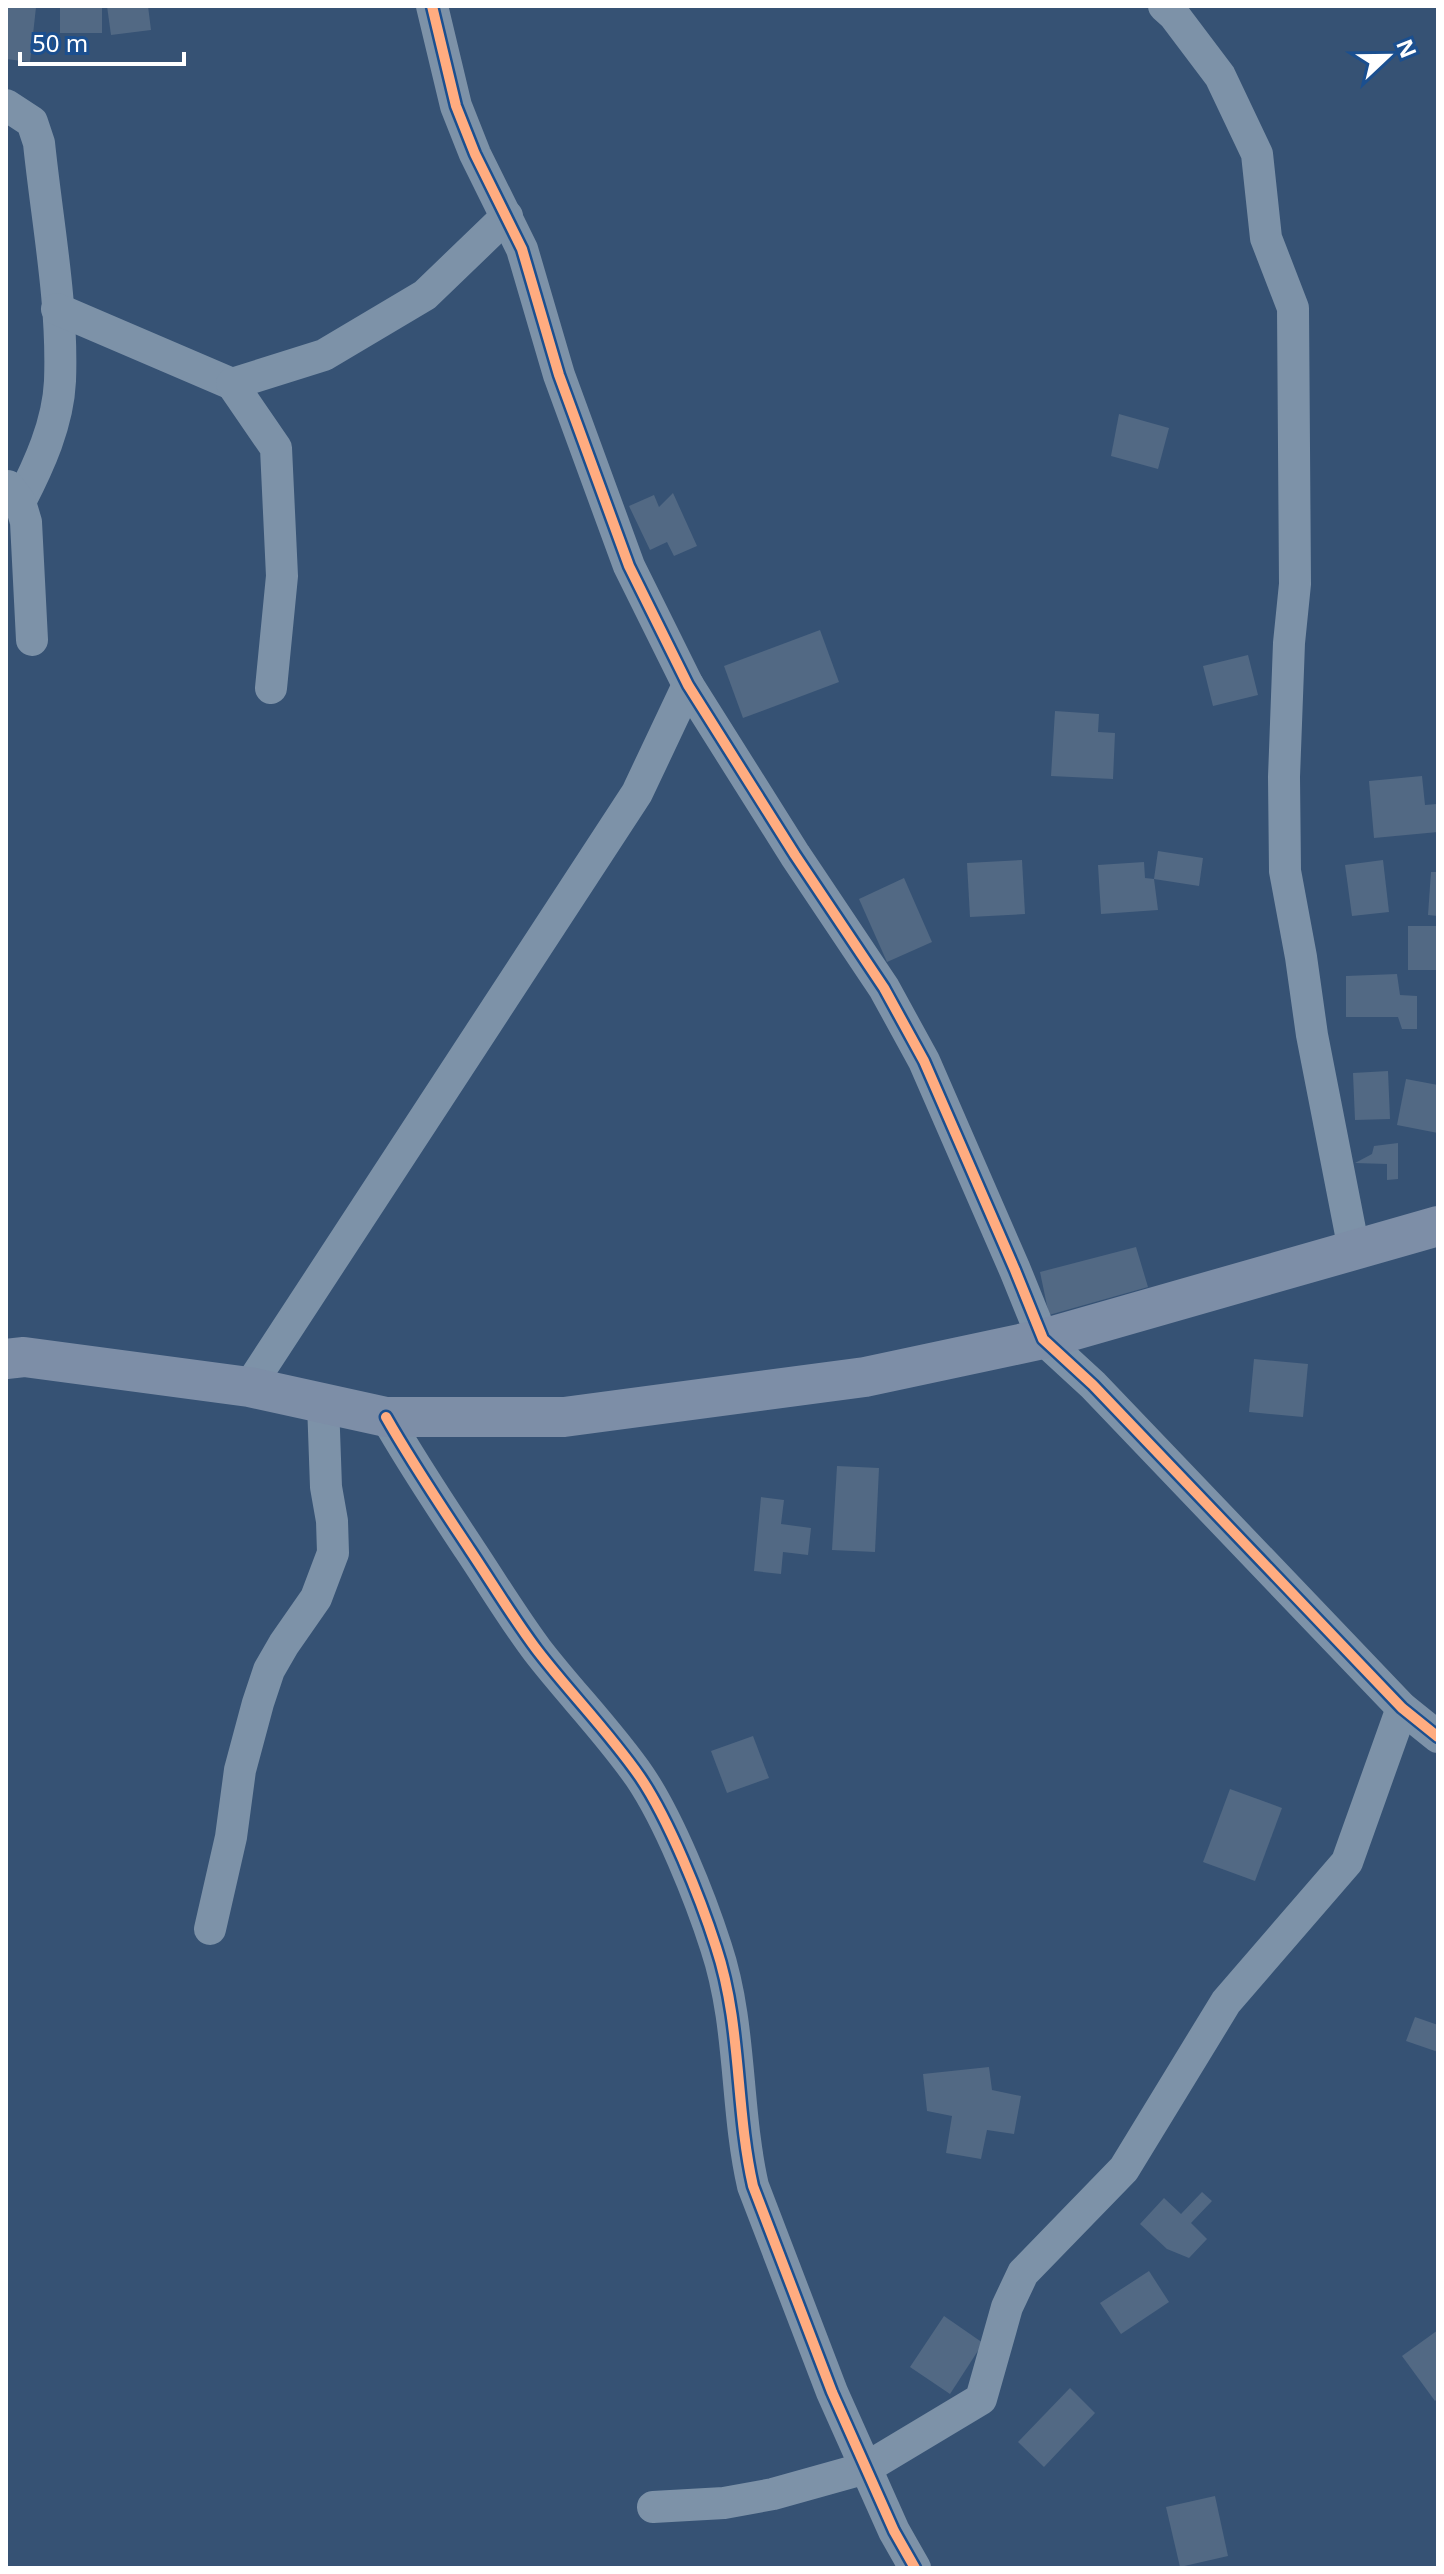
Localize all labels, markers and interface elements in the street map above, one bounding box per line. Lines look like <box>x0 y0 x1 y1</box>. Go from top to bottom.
scale bar <box>20 16 184 66</box>
north arrow <box>1348 16 1428 96</box>
text: 50 m <box>32 26 88 59</box>
text: N <box>1390 34 1425 62</box>

